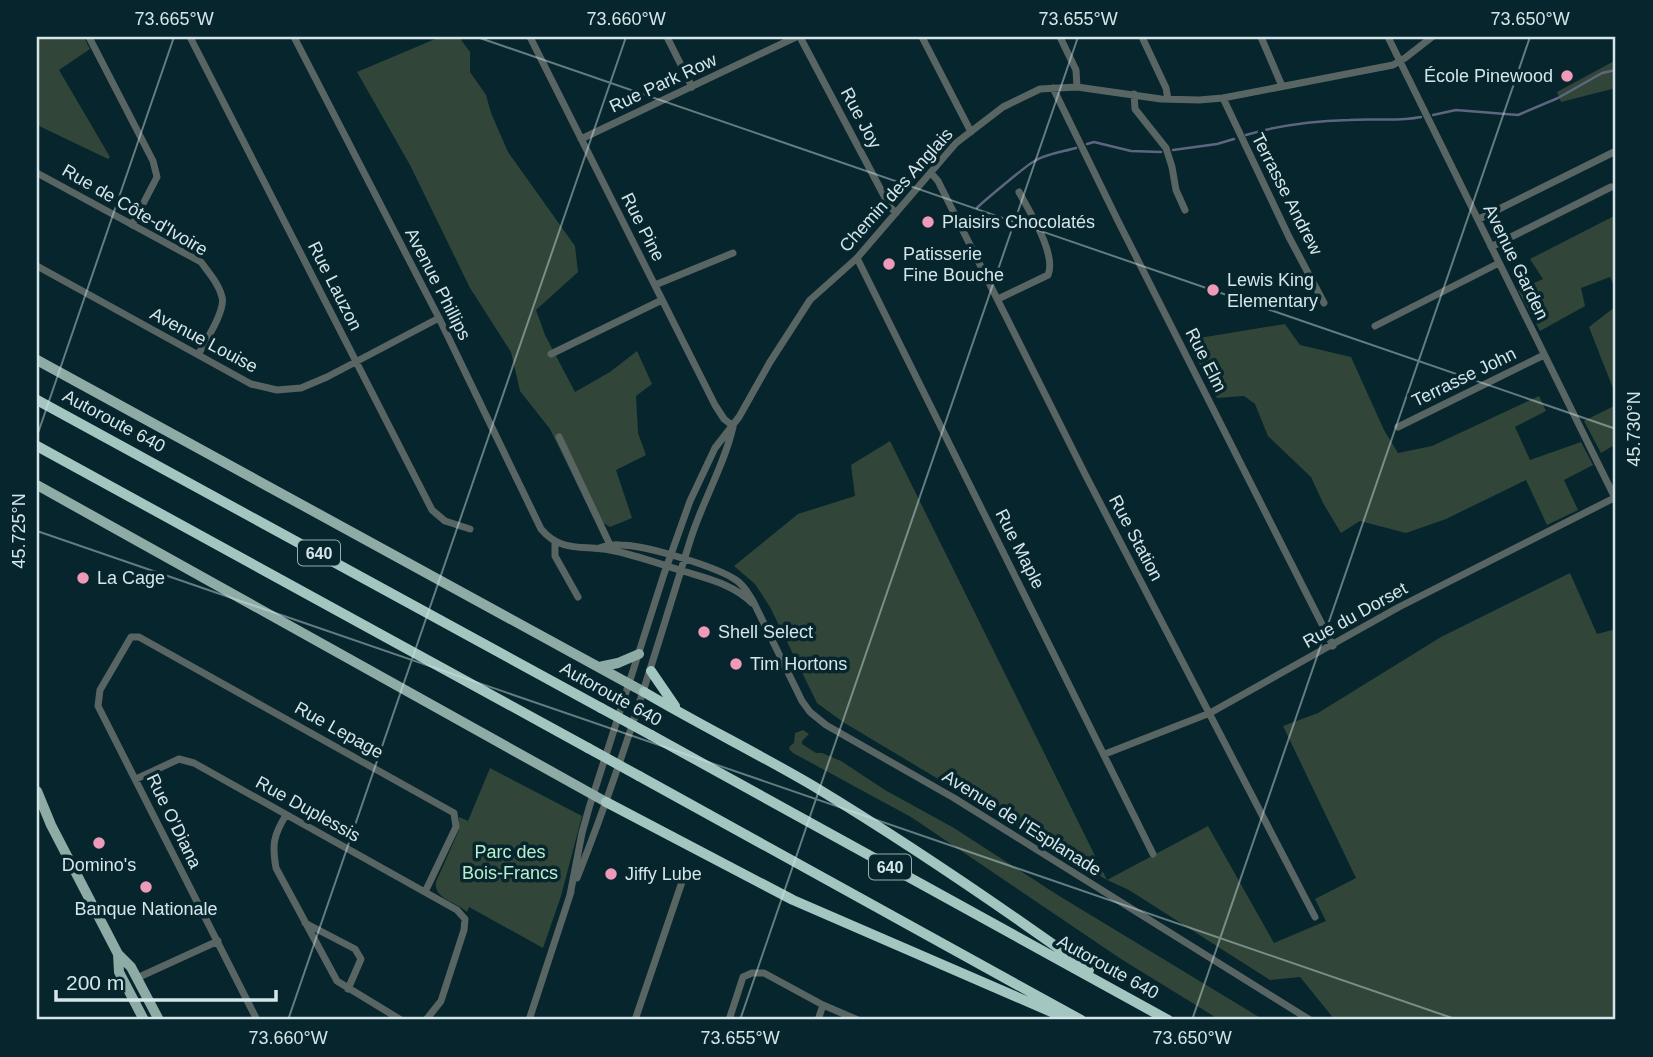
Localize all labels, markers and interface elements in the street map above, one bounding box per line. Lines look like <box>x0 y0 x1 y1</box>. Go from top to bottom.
text: 73.665°W <box>134 9 214 29</box>
text: 73.660°W <box>586 9 666 29</box>
text: 73.655°W <box>1038 9 1118 29</box>
text: 73.650°W <box>1490 9 1570 29</box>
street label: Rue Park Row <box>606 49 721 117</box>
place label: École Pinewood <box>1424 66 1553 86</box>
marker: École Pinewood <box>1559 68 1575 84</box>
street label: Rue Joy <box>837 84 885 152</box>
street label: Chemin des Anglais <box>835 124 957 256</box>
street label: Terrasse Andrew <box>1248 130 1327 259</box>
street label: Rue de Côte-d'Ivoire <box>59 160 211 260</box>
street label: Rue Pine <box>617 189 669 265</box>
street label: Avenue Garden <box>1479 201 1553 323</box>
place label: Plaisirs Chocolatés <box>942 212 1095 232</box>
marker: Plaisirs Chocolatés <box>920 214 936 230</box>
street label: Avenue Phillips <box>401 225 475 343</box>
street label: Rue Lauzon <box>304 238 366 334</box>
place label: Patisserie Fine Bouche <box>903 244 1004 285</box>
marker: Patisserie Fine Bouche <box>881 256 897 272</box>
place label: Lewis King Elementary <box>1227 270 1318 311</box>
marker: Lewis King Elementary <box>1205 282 1221 298</box>
street label: Avenue Louise <box>147 303 261 377</box>
street label: Rue Elm <box>1181 325 1231 395</box>
street label: Terrasse John <box>1409 343 1519 411</box>
street label: Autoroute 640 <box>59 386 169 456</box>
text: 45.730°N <box>1624 391 1644 467</box>
street label: Rue Station <box>1105 492 1167 584</box>
text: 45.725°N <box>9 493 29 569</box>
street label: Rue Maple <box>991 506 1049 592</box>
road number: 640 <box>298 540 340 566</box>
place label: La Cage <box>97 568 165 588</box>
marker: La Cage <box>75 570 91 586</box>
street label: Rue du Dorset <box>1299 578 1411 652</box>
place label: Shell Select <box>718 622 813 642</box>
marker: Shell Select <box>696 624 712 640</box>
place label: Tim Hortons <box>750 654 847 674</box>
marker: Tim Hortons <box>728 656 744 672</box>
street label: Autoroute 640 <box>557 658 665 730</box>
street label: Rue Lepage <box>291 697 387 763</box>
street label: Avenue de l'Esplanade <box>939 766 1105 880</box>
street label: Rue O'Diana <box>143 771 206 872</box>
street label: Rue Duplessis <box>252 772 364 846</box>
marker: Domino's <box>91 835 107 851</box>
park label: Parc des Bois-Francs <box>462 842 558 883</box>
road number: 640 <box>869 854 911 880</box>
place label: Domino's <box>62 855 136 875</box>
place label: Jiffy Lube <box>625 864 702 884</box>
marker: Jiffy Lube <box>603 866 619 882</box>
marker: Banque Nationale <box>138 879 154 895</box>
place label: Banque Nationale <box>74 899 218 919</box>
street label: Autoroute 640 <box>1054 931 1162 1003</box>
scale bar <box>56 959 276 1003</box>
text: 200 m <box>66 971 124 994</box>
text: 73.660°W <box>248 1028 328 1048</box>
text: 73.655°W <box>700 1028 780 1048</box>
text: 73.650°W <box>1152 1028 1232 1048</box>

